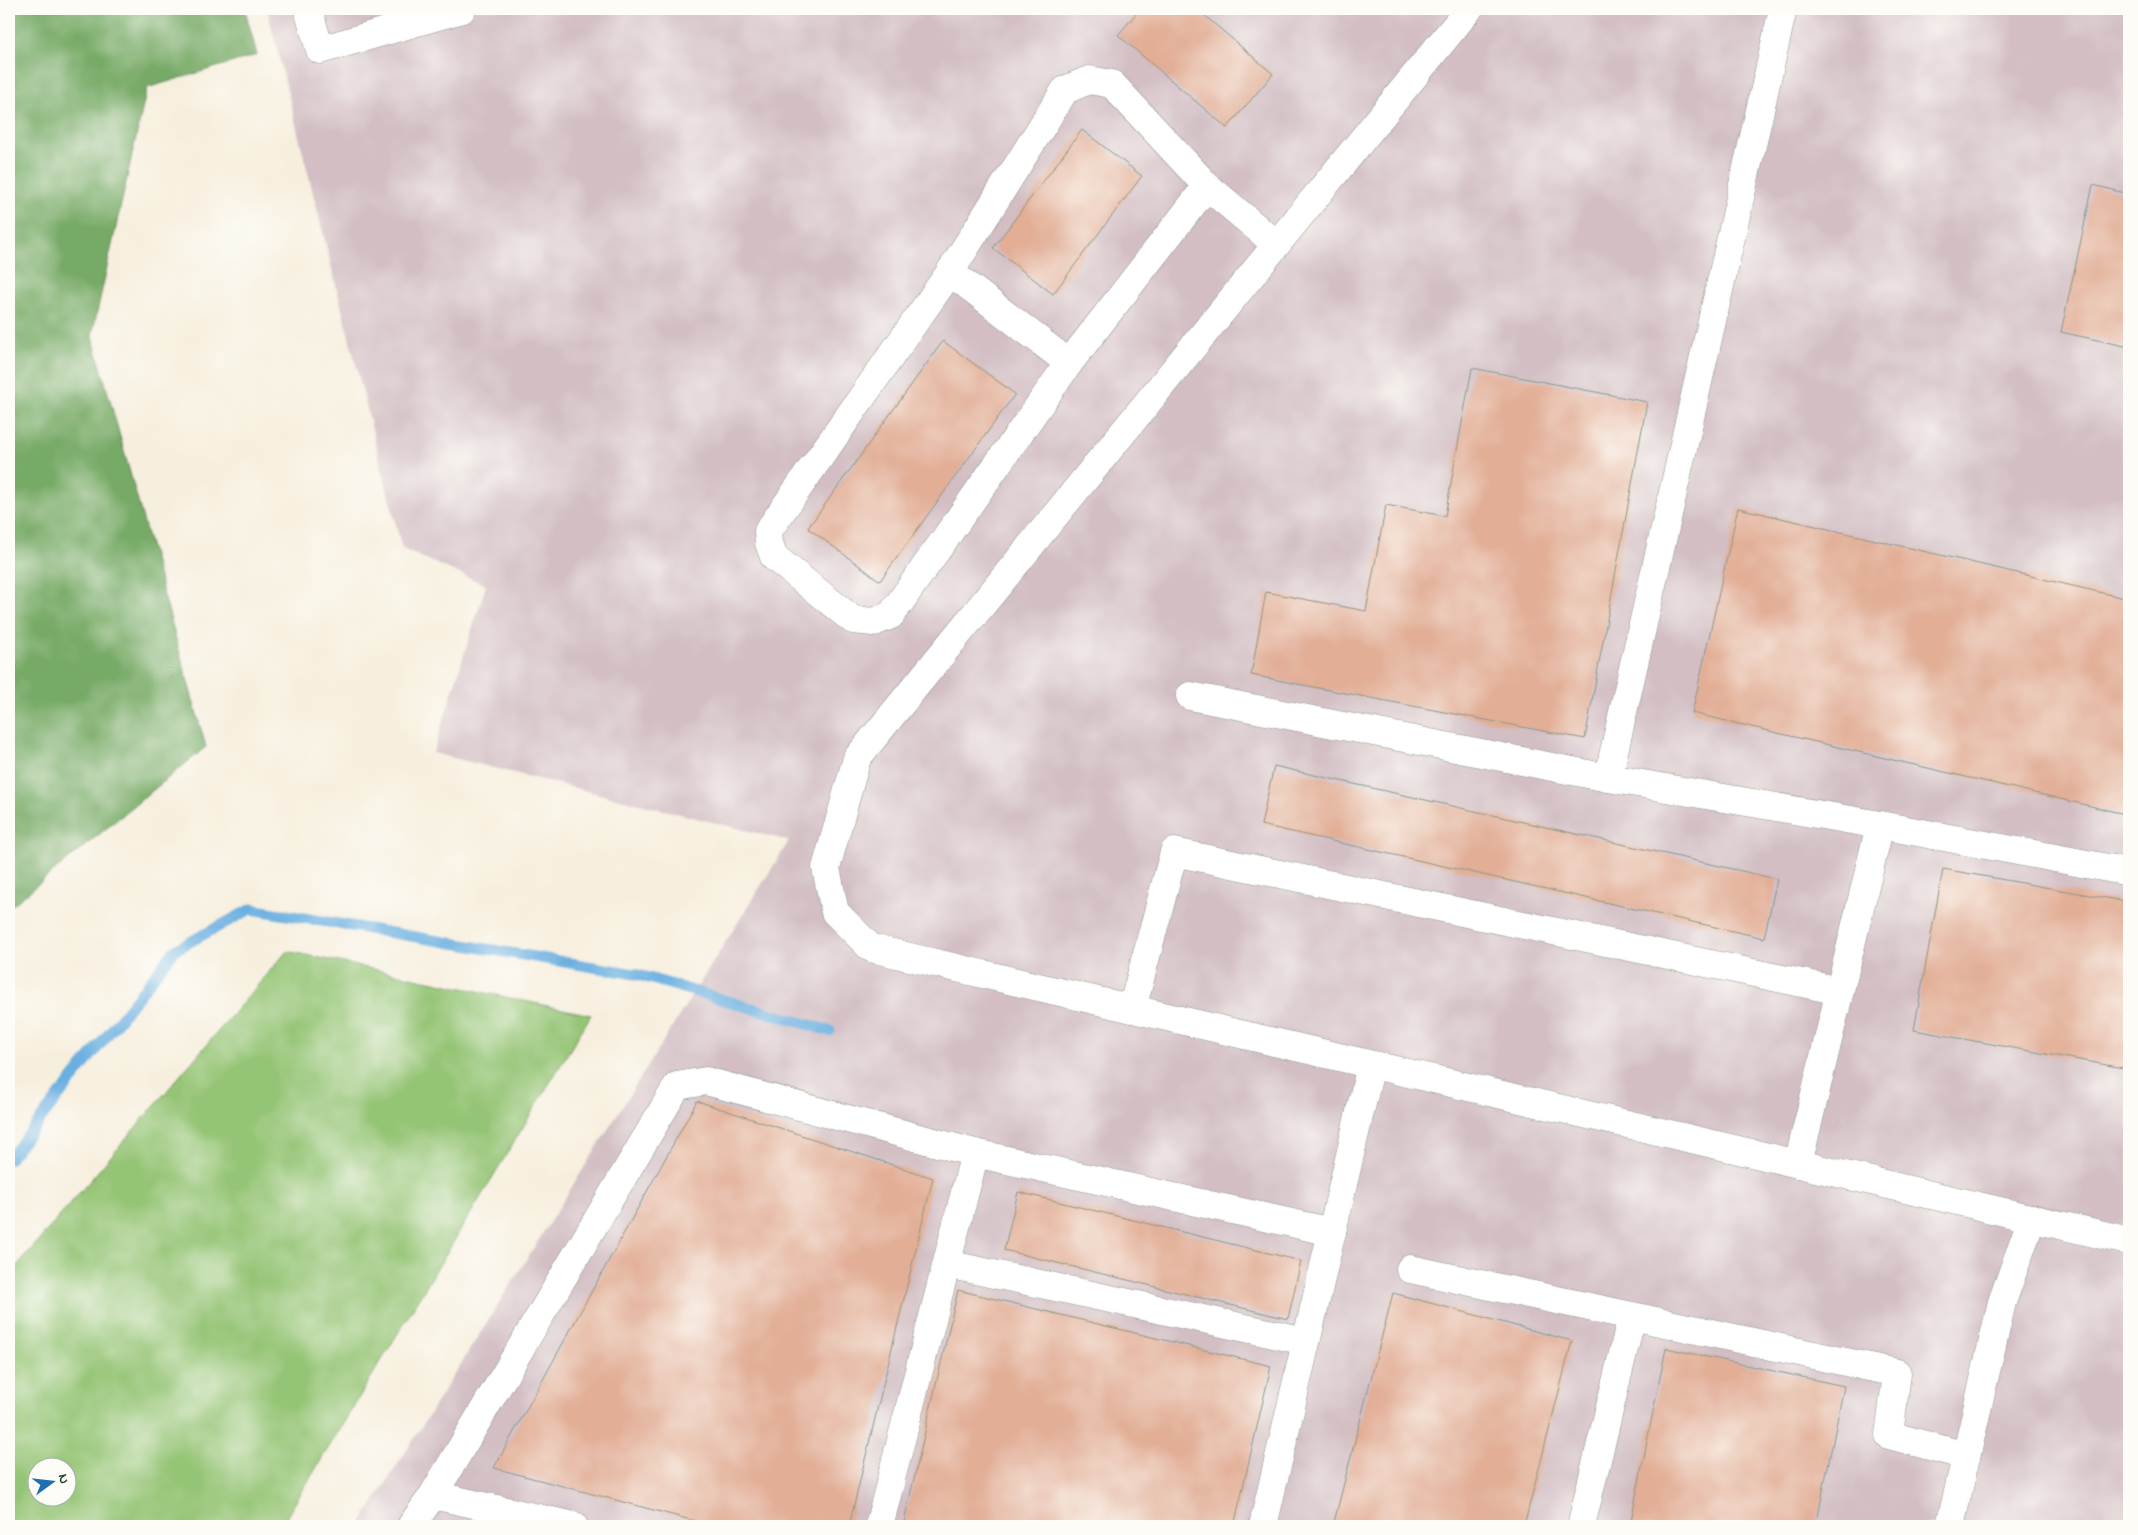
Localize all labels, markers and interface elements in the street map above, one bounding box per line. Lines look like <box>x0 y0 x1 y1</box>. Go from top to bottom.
north arrow <box>28 1458 78 1508</box>
text: N <box>52 1472 74 1486</box>

